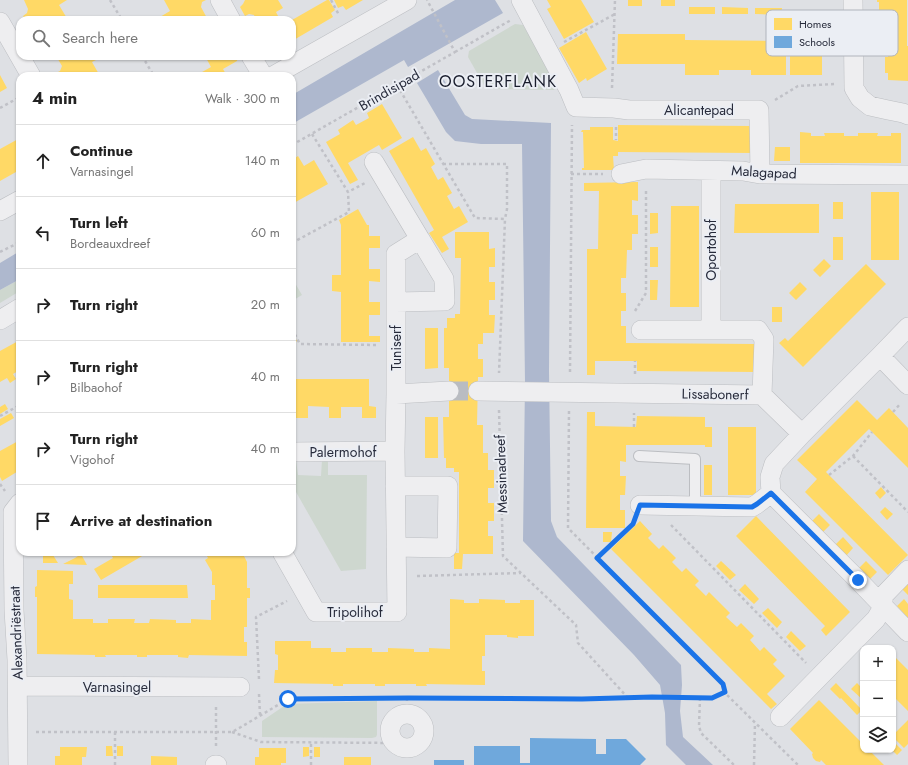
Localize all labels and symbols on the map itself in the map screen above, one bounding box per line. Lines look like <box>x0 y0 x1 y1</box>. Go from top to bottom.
legend <box>766 10 898 56</box>
text: Homes <box>799 16 832 32</box>
text: Schools <box>799 34 836 50</box>
street label: Brindisipad <box>355 65 423 115</box>
district label: OOSTERFLANK <box>439 70 557 93</box>
street label: Alicantepad <box>664 100 734 120</box>
street label: Malagapad <box>731 160 797 184</box>
street label: Oportohof <box>701 218 721 281</box>
street label: Tuniserf <box>386 324 406 371</box>
street label: Lissabonerf <box>681 383 750 405</box>
street label: Messinadreef <box>490 433 512 514</box>
street label: Palermohof <box>310 442 377 462</box>
route end <box>849 571 867 589</box>
street label: Alexandriëstraat <box>4 585 28 680</box>
street label: Tripolihof <box>327 602 384 622</box>
street label: Varnasingel <box>83 677 151 697</box>
route start <box>279 690 297 708</box>

